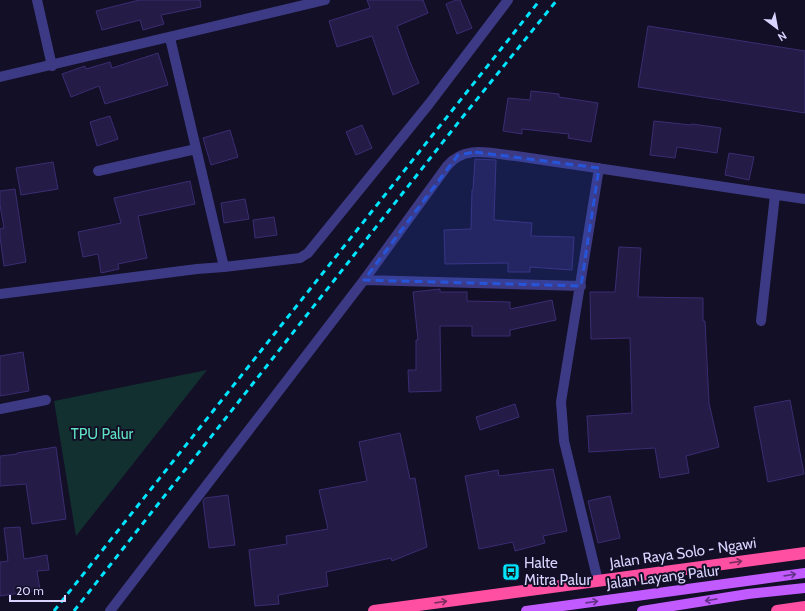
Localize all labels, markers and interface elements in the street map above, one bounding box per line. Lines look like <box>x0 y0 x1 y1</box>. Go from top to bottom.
north arrow <box>757 8 797 48</box>
text: N <box>775 28 789 44</box>
park label: TPU Palur <box>71 425 134 443</box>
street label: Jalan Raya Solo - Ngawi <box>607 534 758 572</box>
place label: Halte Mitra Palur <box>524 554 591 589</box>
one-way arrow <box>729 558 742 566</box>
street label: Jalan Layang Palur <box>605 561 721 593</box>
bus stop icon: Halte Mitra Palur <box>501 562 521 582</box>
one-way arrow <box>783 571 796 579</box>
scale bar <box>10 577 65 603</box>
text: 20 m <box>16 583 44 598</box>
one-way arrow <box>705 596 718 604</box>
one-way arrow <box>434 598 447 606</box>
one-way arrow <box>585 598 598 606</box>

